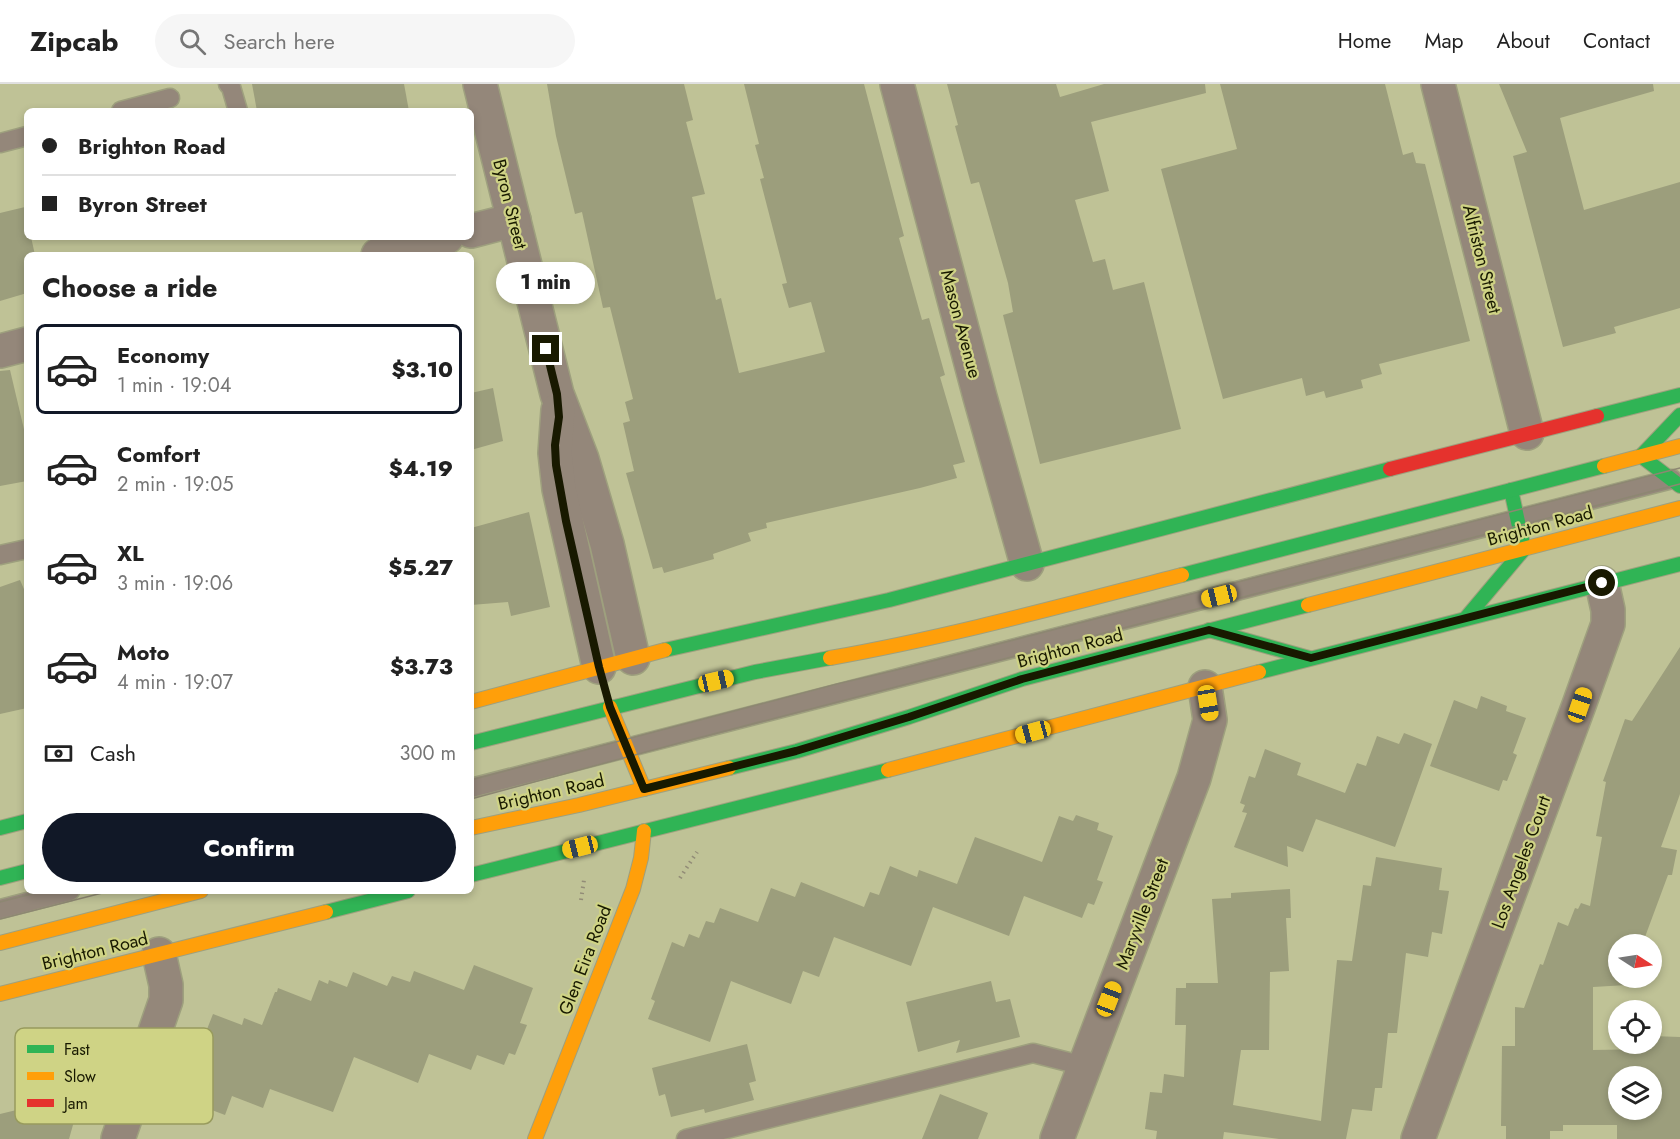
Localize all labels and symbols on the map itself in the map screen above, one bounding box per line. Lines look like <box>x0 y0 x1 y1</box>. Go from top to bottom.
street label: Byron Street <box>486 156 534 252</box>
street label: Alfriston Street <box>1456 202 1508 317</box>
callout: 1 min <box>496 262 596 304</box>
street label: Mason Avenue <box>934 267 988 381</box>
route end <box>532 335 559 362</box>
street label: Brighton Road <box>1484 499 1596 553</box>
route start <box>1588 569 1615 596</box>
car <box>1199 583 1239 609</box>
street label: Brighton Road <box>1014 621 1126 675</box>
car <box>696 668 736 694</box>
car <box>1196 684 1220 722</box>
car <box>1566 685 1594 725</box>
car <box>1013 719 1053 745</box>
street label: Brighton Road <box>495 767 607 817</box>
street label: Los Angeles Court <box>1485 791 1557 932</box>
car <box>560 834 600 860</box>
street label: Maryville Street <box>1109 854 1175 973</box>
street label: Glen Eira Road <box>552 901 618 1019</box>
street label: Brighton Road <box>39 925 151 977</box>
north arrow <box>1608 934 1662 988</box>
car <box>1094 979 1124 1019</box>
legend <box>15 1028 213 1124</box>
text: Fast <box>64 1038 90 1061</box>
text: Slow <box>64 1065 96 1088</box>
text: Jam <box>62 1092 88 1115</box>

